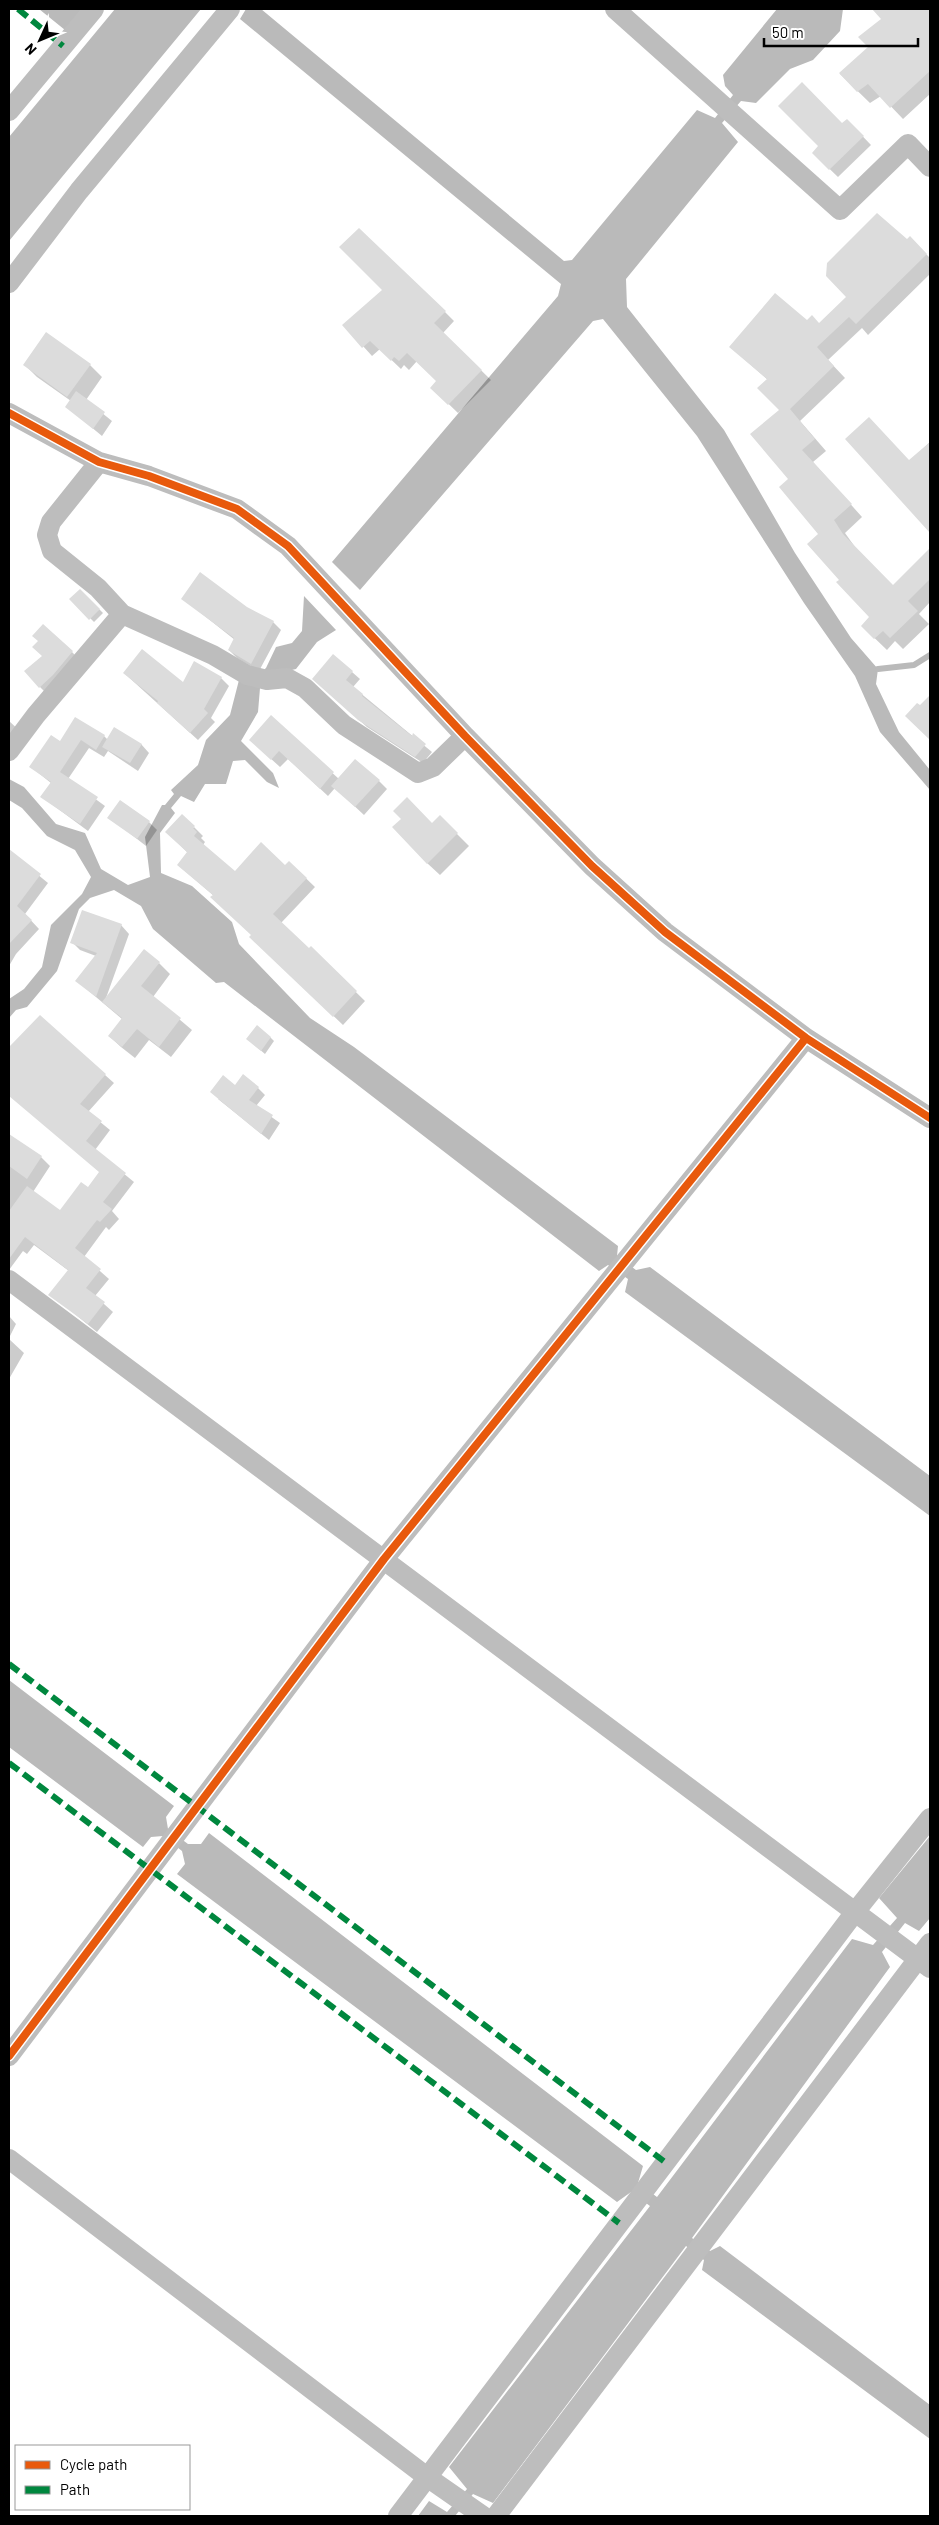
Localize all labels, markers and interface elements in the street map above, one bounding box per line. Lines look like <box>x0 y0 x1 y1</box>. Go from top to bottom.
north arrow <box>15 15 65 65</box>
scale bar <box>764 15 918 47</box>
text: 50 m <box>772 23 804 41</box>
text: N <box>21 40 40 59</box>
legend <box>15 2445 190 2510</box>
text: Cycle path <box>60 2455 127 2473</box>
text: Path <box>60 2480 90 2498</box>

